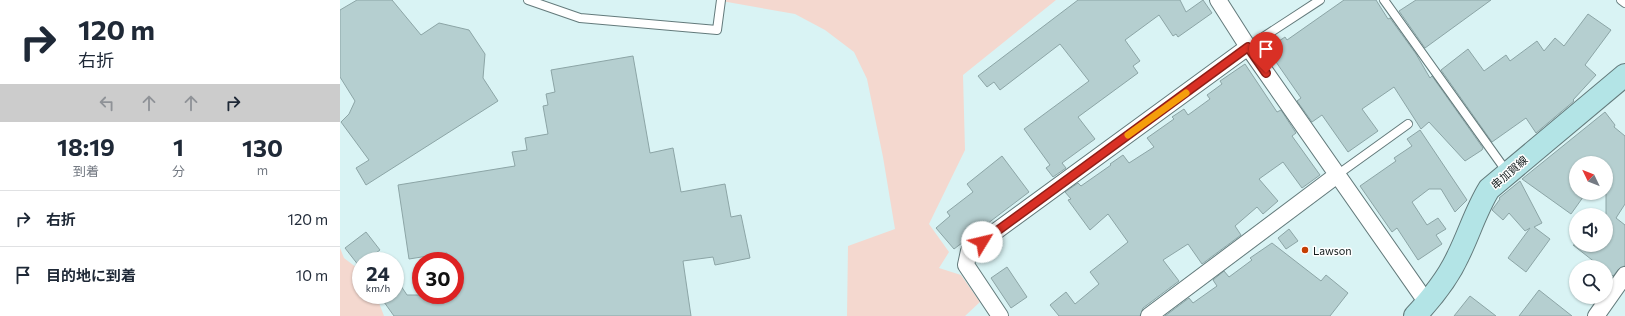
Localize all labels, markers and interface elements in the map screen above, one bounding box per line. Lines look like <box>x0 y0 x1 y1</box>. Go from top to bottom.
text: 120 m <box>78 12 155 46</box>
icon: right <box>12 16 64 68</box>
pin <box>1249 32 1283 73</box>
icon: arrive <box>1255 38 1277 60</box>
text: 右折 <box>78 49 114 71</box>
icon: left <box>96 92 118 114</box>
icon: ahead <box>138 92 160 114</box>
icon: ahead <box>180 92 202 114</box>
icon: right <box>222 92 244 114</box>
text: 18:19 <box>57 132 115 161</box>
text: 1 <box>173 132 184 161</box>
text: 130 <box>242 133 283 162</box>
street label: 串加賀線 <box>1488 153 1530 191</box>
north arrow <box>1569 156 1613 200</box>
map controls <box>1569 156 1613 304</box>
text: m <box>257 162 268 178</box>
text: 到着 <box>73 163 99 179</box>
text: 分 <box>172 163 185 179</box>
icon: right <box>12 208 34 230</box>
button: sound <box>1569 208 1613 252</box>
text: 右折 <box>46 210 76 228</box>
text: 120 m <box>288 210 328 228</box>
position arrow <box>961 221 1003 263</box>
place label: Lawson <box>1313 244 1352 257</box>
marker: Lawson <box>1300 245 1310 255</box>
speed limit sign: 30 <box>412 252 464 304</box>
button: search <box>1569 260 1613 304</box>
text: 24 <box>366 261 390 285</box>
icon: arrive <box>12 264 34 286</box>
text: 目的地に到着 <box>46 266 136 284</box>
text: 10 m <box>296 266 328 284</box>
text: km/h <box>366 282 390 294</box>

